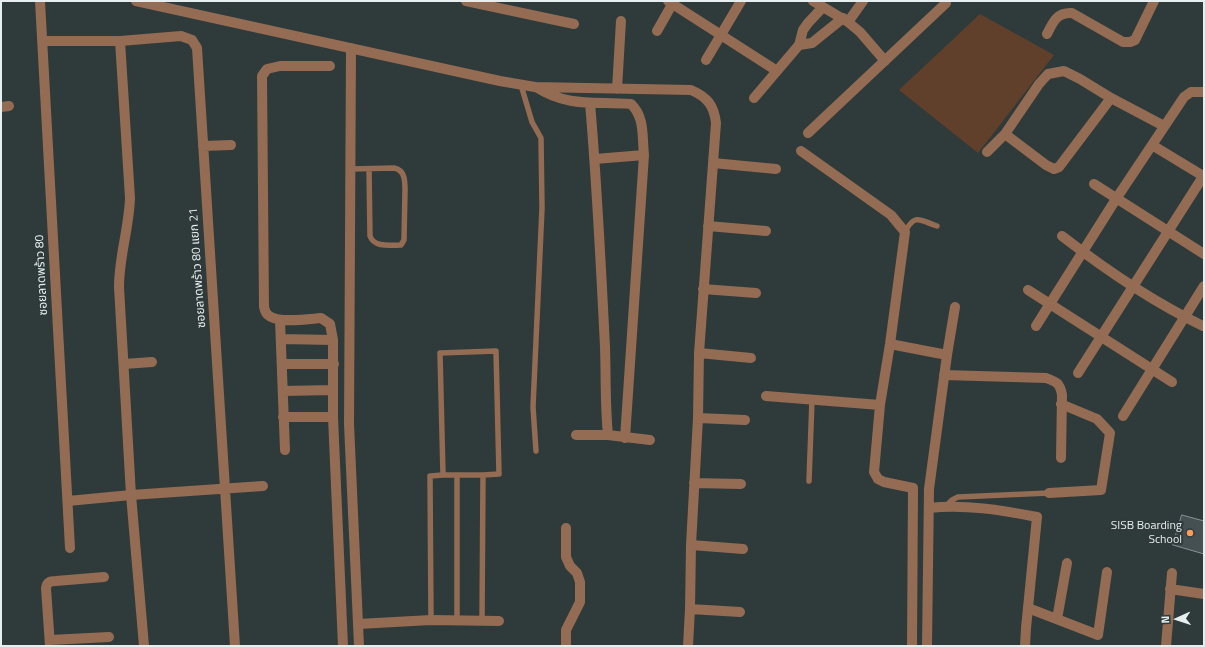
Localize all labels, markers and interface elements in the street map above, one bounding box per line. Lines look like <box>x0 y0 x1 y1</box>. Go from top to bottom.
street label: ซอยลาดพร้าว 80 แยก 21 <box>187 207 209 329</box>
street label: ซอยลาดพร้าว 80 <box>33 234 51 316</box>
place label: SISB Boarding School <box>1111 519 1182 547</box>
marker: SISB Boarding School <box>1185 528 1195 538</box>
north arrow <box>1157 599 1197 639</box>
text: N <box>1157 615 1173 624</box>

